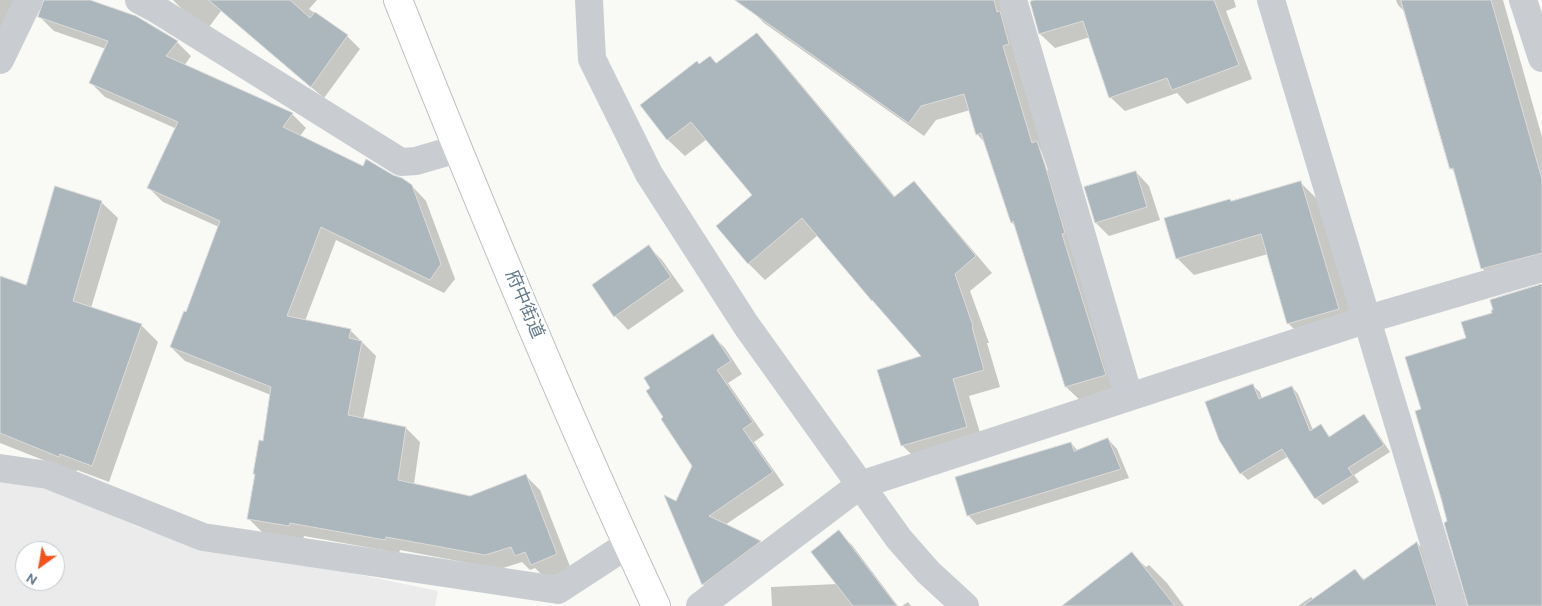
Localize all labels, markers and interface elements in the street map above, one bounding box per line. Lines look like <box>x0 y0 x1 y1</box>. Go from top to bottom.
street label: 府中街道 <box>499 268 547 342</box>
north arrow <box>15 541 65 591</box>
text: N <box>24 568 41 588</box>

